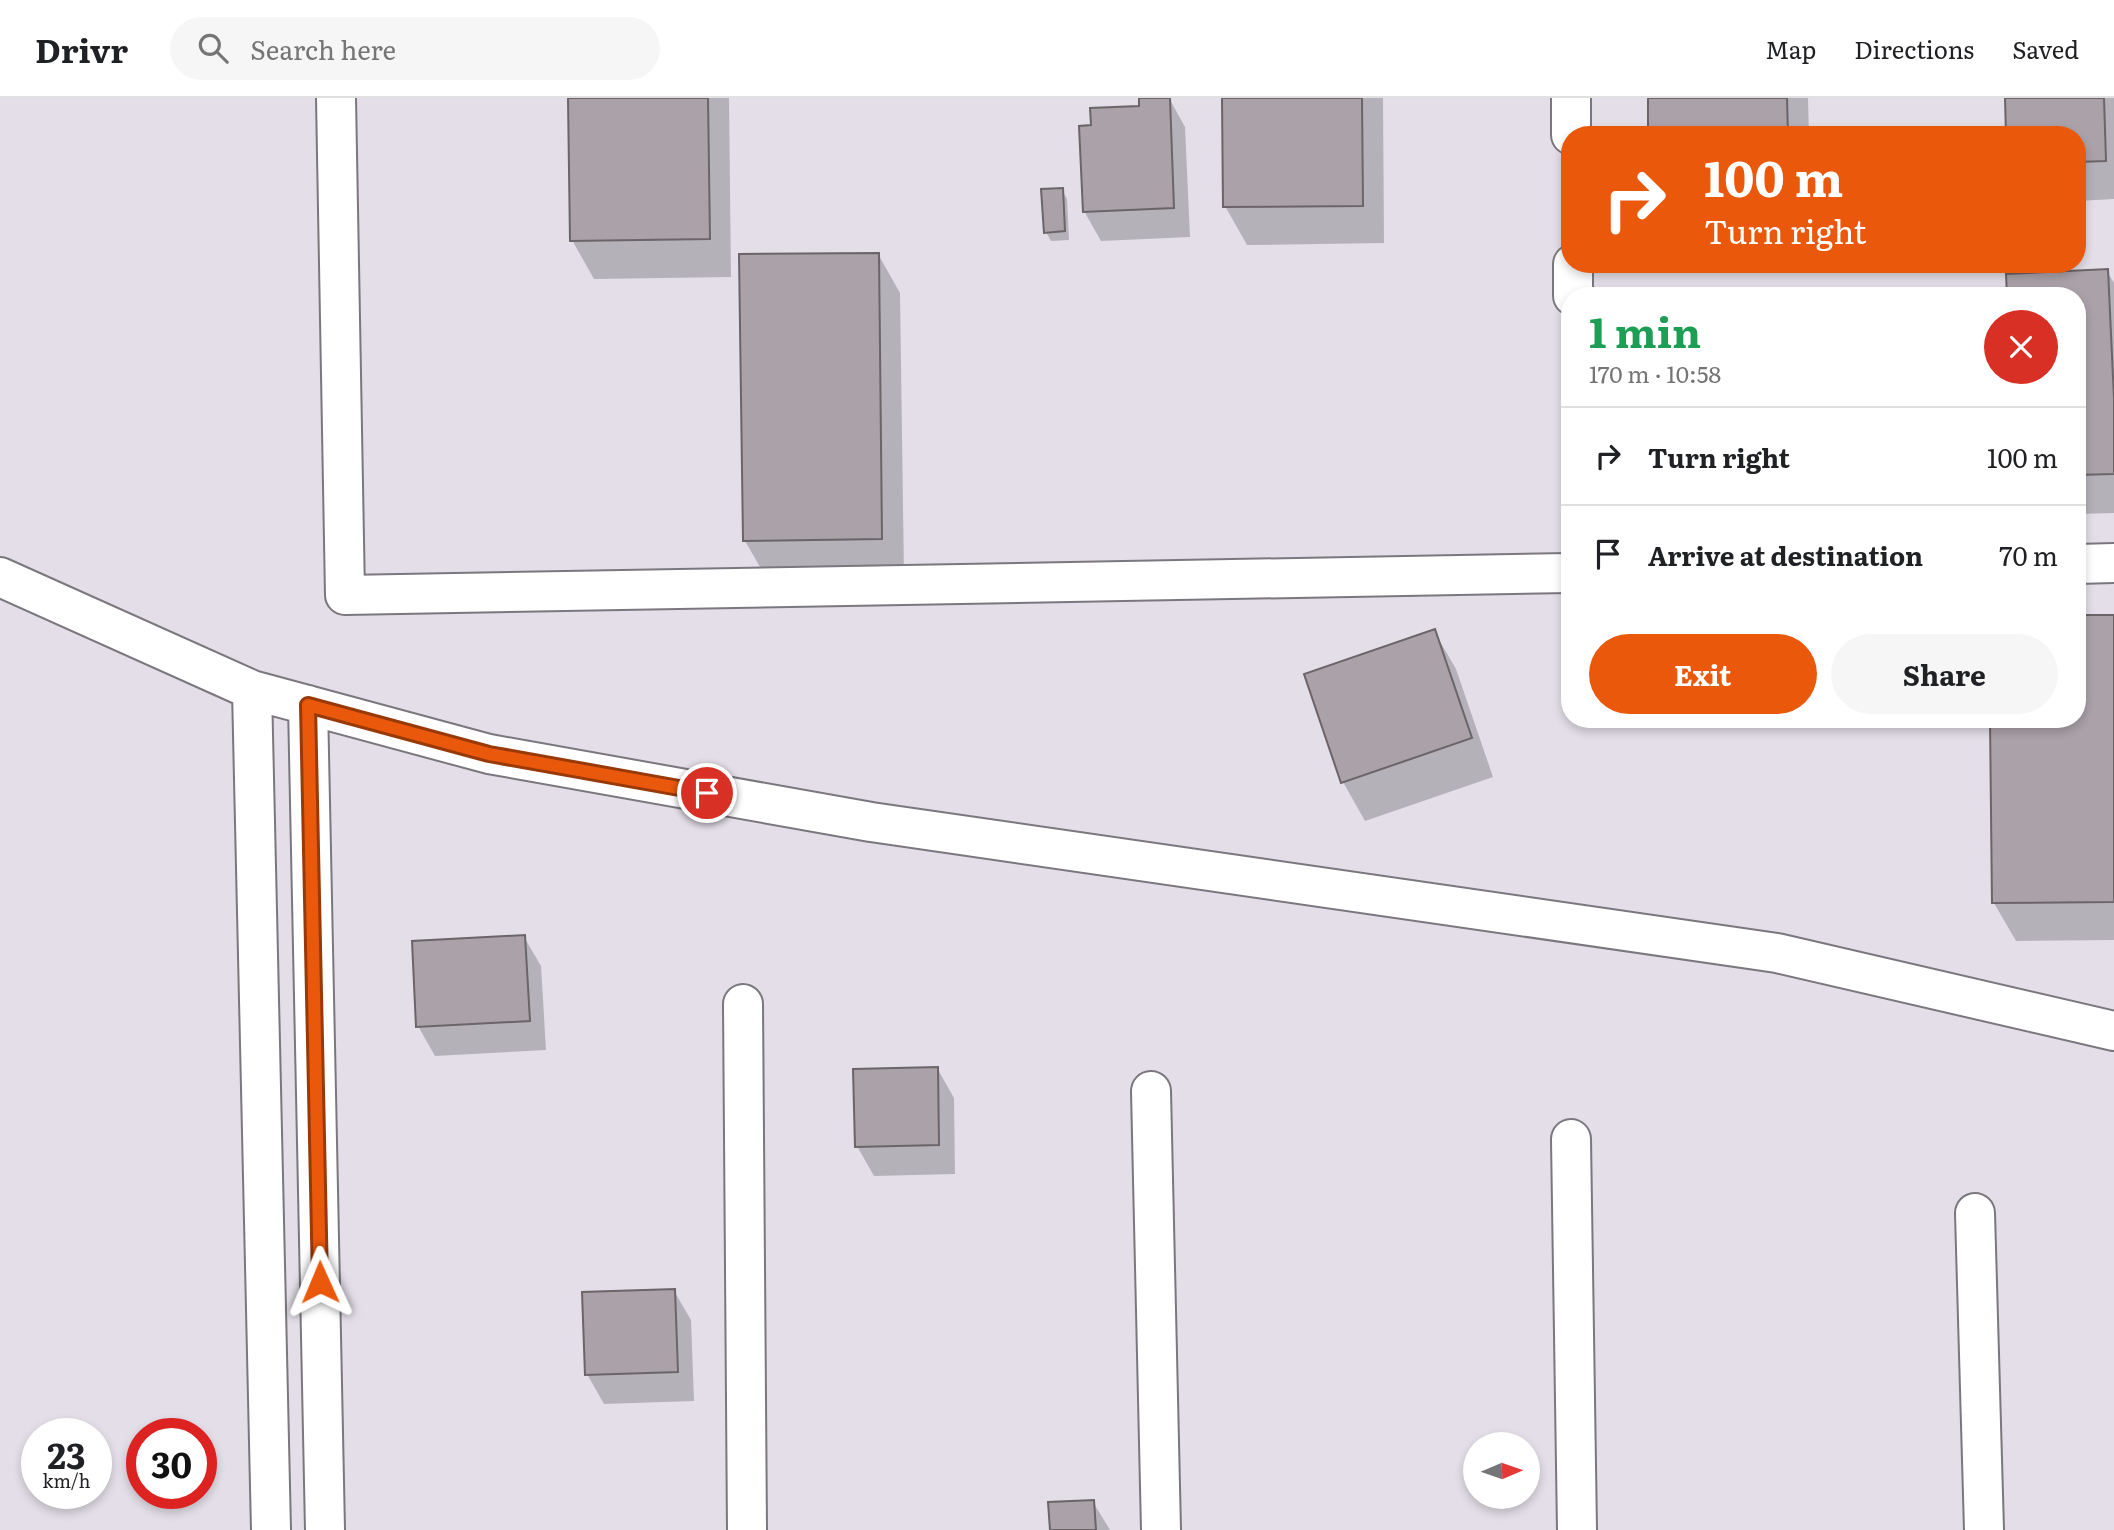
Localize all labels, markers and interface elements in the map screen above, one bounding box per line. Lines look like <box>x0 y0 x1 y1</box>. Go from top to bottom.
search box <box>170 17 660 80</box>
text: Drivr <box>35 24 128 73</box>
icon: search <box>194 29 232 67</box>
text: Search here <box>250 29 396 68</box>
text: Map <box>1765 31 1816 66</box>
text: Directions <box>1854 31 1974 66</box>
text: Saved <box>2012 31 2079 66</box>
text: 100 m <box>1704 139 1843 212</box>
icon: right <box>1589 154 1680 245</box>
text: Turn right <box>1704 206 1866 254</box>
text: 1 min <box>1589 299 1701 361</box>
button: close <box>1984 310 2058 384</box>
text: 170 m · 10:58 <box>1589 356 1721 390</box>
icon: right <box>1589 437 1627 475</box>
text: Turn right <box>1648 437 1790 476</box>
text: 100 m <box>1987 437 2058 476</box>
icon: arrive <box>1589 535 1627 573</box>
text: Arrive at destination <box>1648 535 1923 574</box>
text: 70 m <box>1999 535 2058 574</box>
button: Exit <box>1589 634 1817 714</box>
button: Share <box>1831 634 2058 714</box>
pin <box>677 763 737 823</box>
icon: arrive <box>688 774 726 812</box>
position arrow <box>283 1245 357 1319</box>
speed limit sign: 30 <box>126 1418 217 1509</box>
text: 23 <box>47 1428 86 1480</box>
north arrow <box>1463 1432 1540 1508</box>
map controls <box>1463 1432 1540 1509</box>
text: km/h <box>43 1467 90 1494</box>

